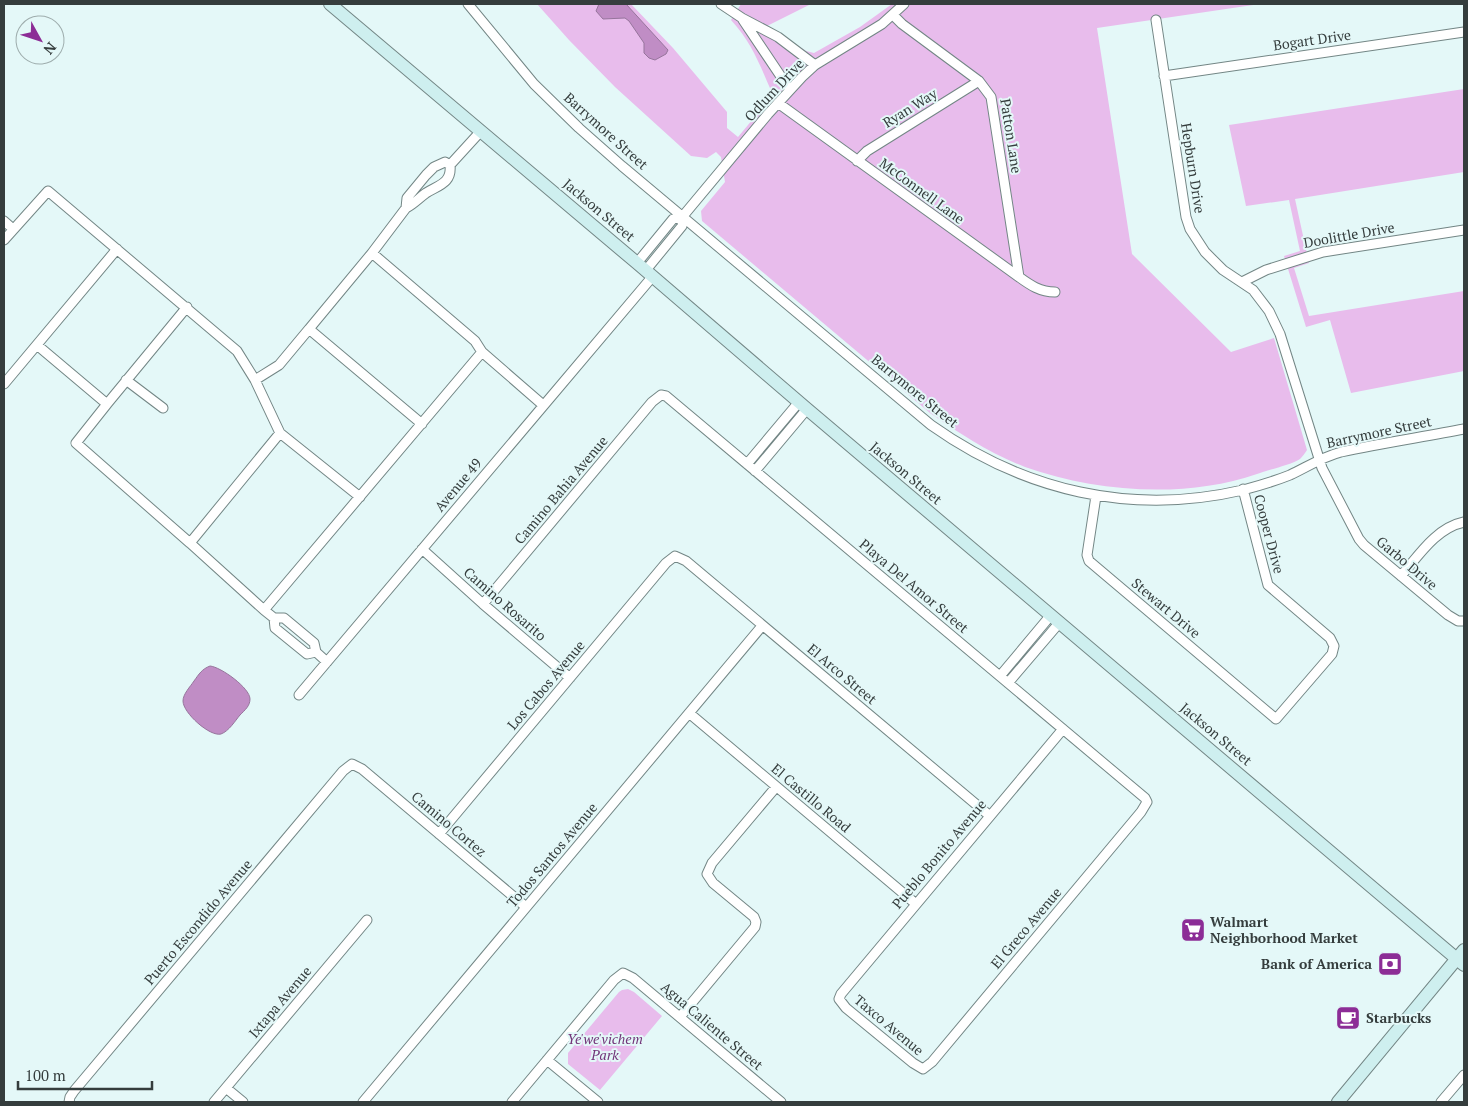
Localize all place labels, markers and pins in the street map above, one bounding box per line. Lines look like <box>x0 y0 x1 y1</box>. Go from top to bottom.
place label: Walmart Neighborhood Market <box>1210 912 1358 947</box>
supermarket icon: Walmart Neighborhood Market <box>1180 917 1206 943</box>
bank icon: Bank of America <box>1377 951 1403 977</box>
place label: Bank of America <box>1261 954 1372 973</box>
cafe icon: Starbucks <box>1335 1005 1361 1031</box>
place label: Starbucks <box>1366 1008 1431 1027</box>

